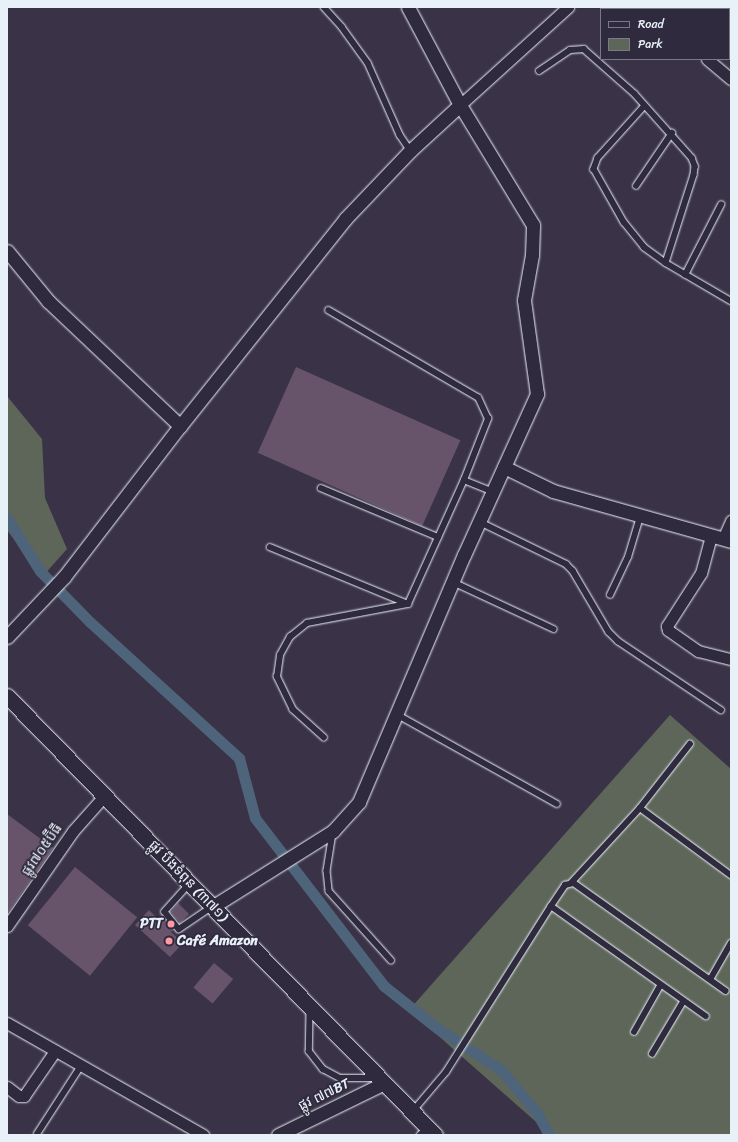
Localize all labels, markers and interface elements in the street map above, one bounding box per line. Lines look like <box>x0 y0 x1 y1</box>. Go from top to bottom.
legend <box>600 8 730 60</box>
text: Road <box>638 13 664 35</box>
text: Park <box>638 33 663 55</box>
street label: ផ្លូវ៧០៥ប៊ីធី <box>18 821 66 879</box>
street label: ផ្លូវ បឹងទំពុន (៣៧១) <box>145 837 231 925</box>
place label: PTT <box>140 916 163 932</box>
marker: PTT <box>166 919 176 929</box>
place label: Café Amazon <box>177 933 258 949</box>
marker: Café Amazon <box>164 936 174 946</box>
street label: ផ្លូវ ៧៧BT <box>295 1075 353 1115</box>

